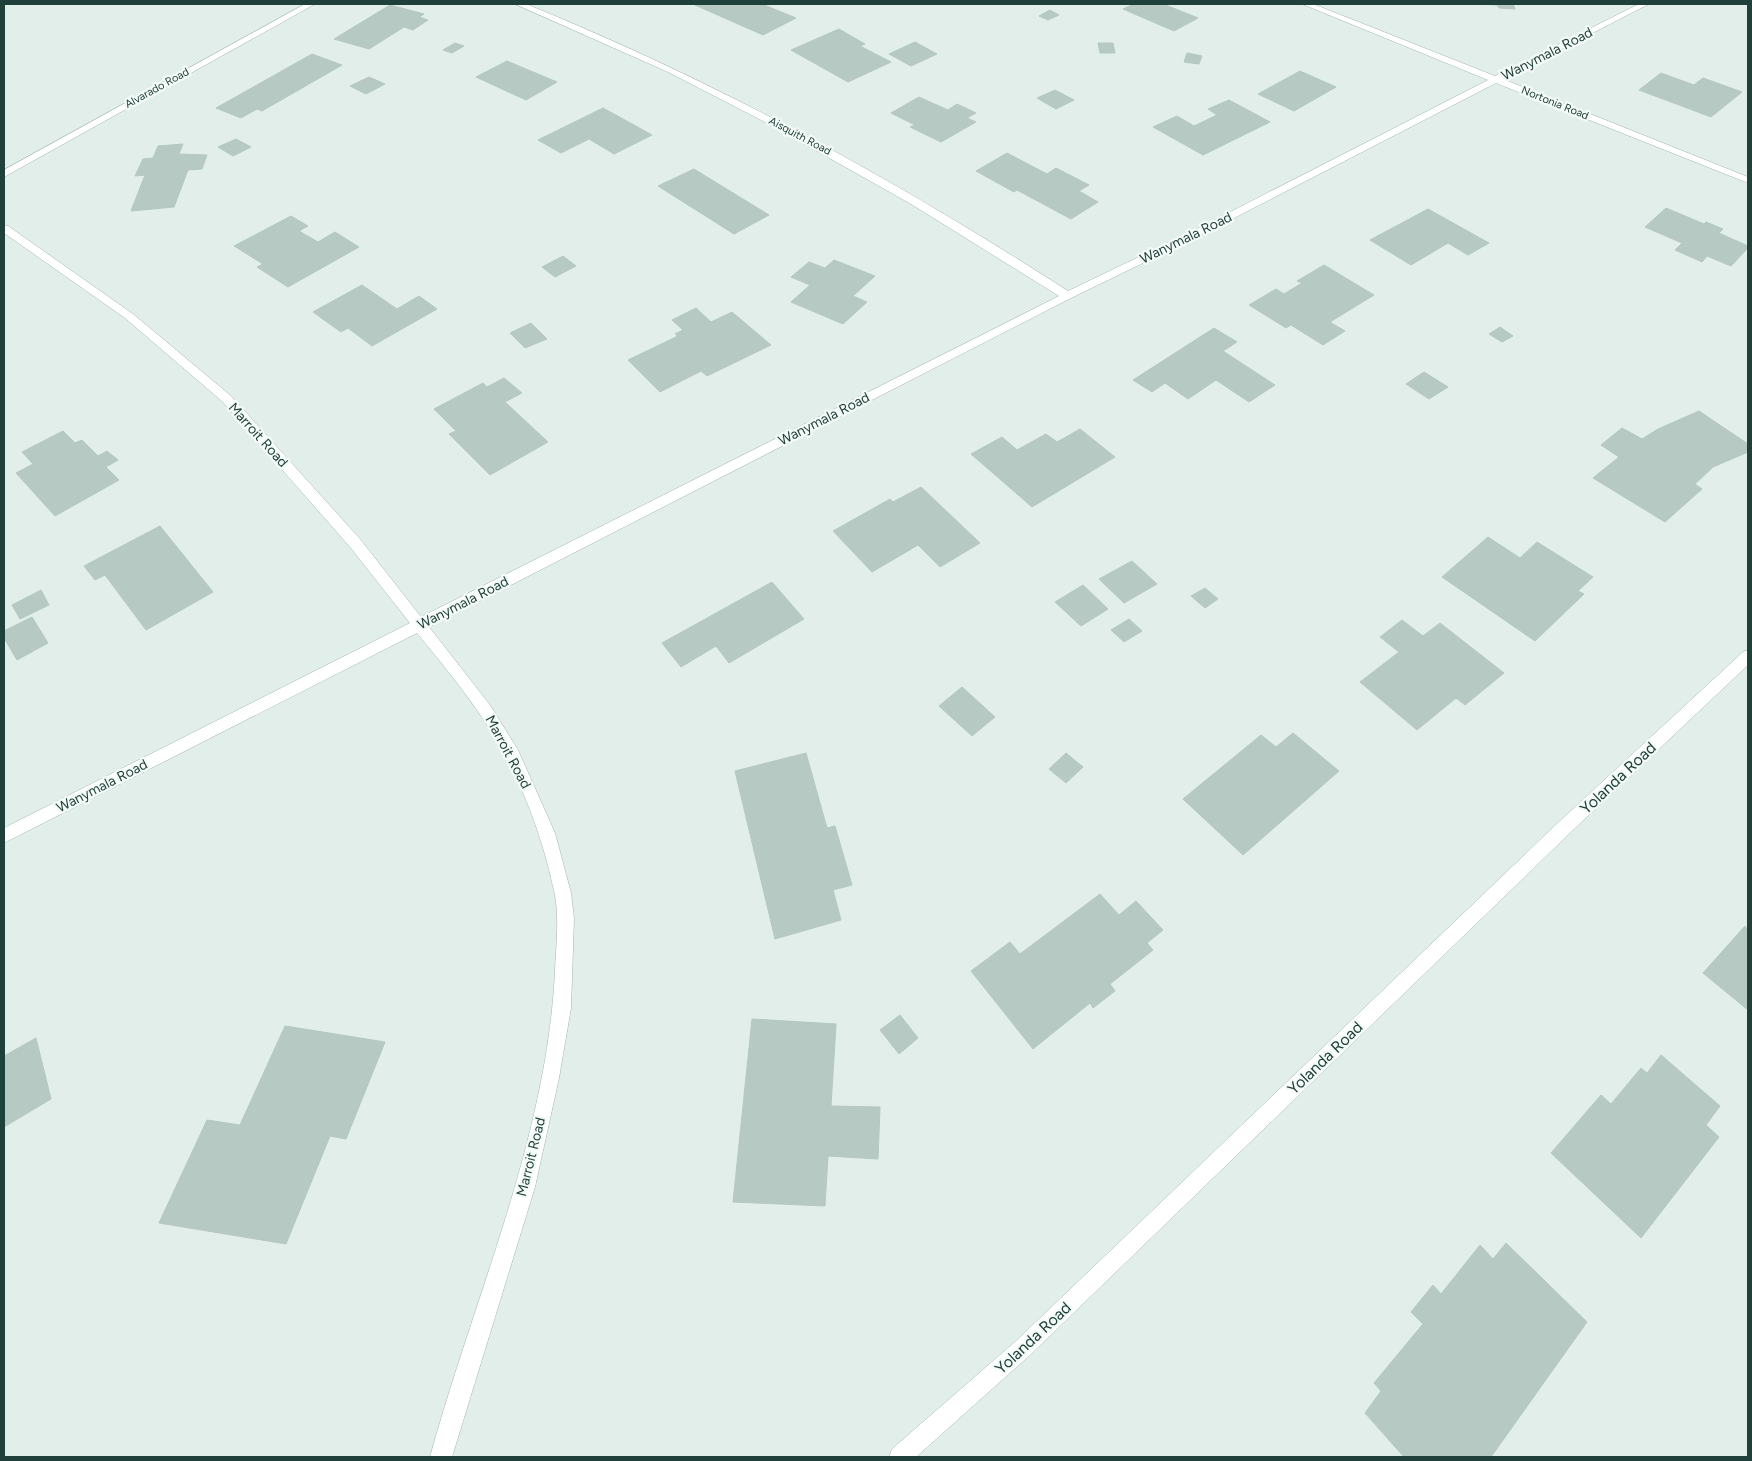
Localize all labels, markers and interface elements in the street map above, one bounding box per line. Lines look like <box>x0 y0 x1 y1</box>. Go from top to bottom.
street label: Wanymala Road <box>1499 24 1595 84</box>
street label: Alvarado Road <box>123 65 191 111</box>
street label: Nortonia Road <box>1519 84 1591 122</box>
street label: Aisquith Road <box>767 114 833 158</box>
street label: Wanymala Road <box>1137 208 1235 268</box>
street label: Wanymala Road <box>776 389 872 449</box>
street label: Marroit Road <box>225 399 291 471</box>
street label: Wanymala Road <box>415 573 511 633</box>
street label: Marroit Road <box>482 712 534 792</box>
street label: Yolanda Road <box>1576 738 1660 818</box>
street label: Wanymala Road <box>54 756 150 816</box>
street label: Yolanda Road <box>1284 1018 1366 1098</box>
street label: Marroit Road <box>513 1116 549 1198</box>
street label: Yolanda Road <box>991 1298 1075 1378</box>

